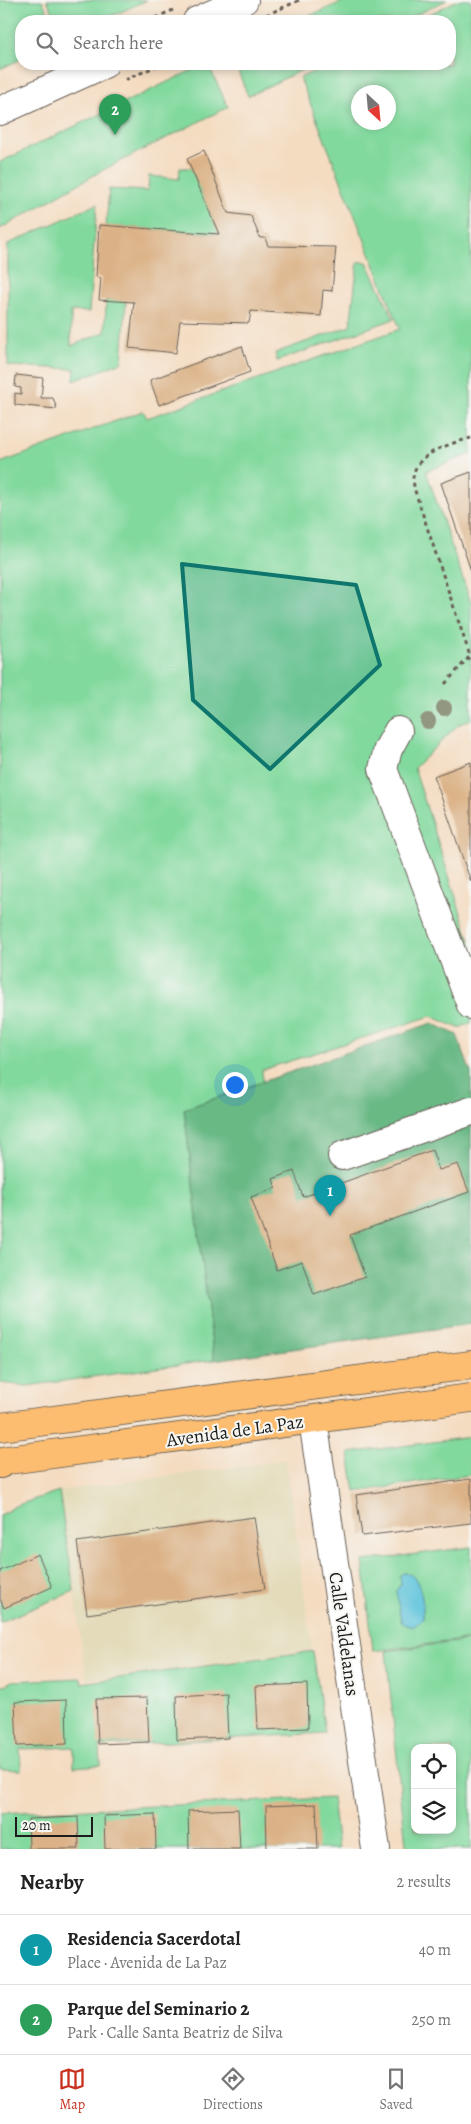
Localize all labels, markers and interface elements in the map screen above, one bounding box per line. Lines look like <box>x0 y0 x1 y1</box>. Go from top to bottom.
search box <box>15 15 456 70</box>
icon: search <box>33 29 61 57</box>
text: Search here <box>73 30 163 56</box>
north arrow <box>351 85 396 130</box>
pin: 2 <box>99 94 131 135</box>
your location <box>222 1072 248 1098</box>
pin: 1 <box>314 1175 346 1216</box>
street label: Avenida de La Paz <box>164 1408 305 1454</box>
street label: Calle Valdelanas <box>322 1570 366 1698</box>
map controls <box>411 1744 456 1834</box>
button: locate <box>411 1744 456 1789</box>
button: layers <box>411 1789 456 1834</box>
scale bar <box>15 1814 92 1837</box>
text: 20 m <box>22 1816 51 1835</box>
text: Nearby <box>20 1868 83 1896</box>
text: 2 results <box>396 1871 451 1893</box>
text: Residencia Sacerdotal <box>67 1926 240 1952</box>
text: 1 <box>33 1939 39 1961</box>
text: 40 m <box>419 1939 451 1961</box>
text: Place · Avenida de La Paz <box>67 1952 227 1974</box>
text: Parque del Seminario 2 <box>67 1996 250 2022</box>
text: 2 <box>32 2009 40 2031</box>
text: 250 m <box>412 2009 451 2031</box>
text: Park · Calle Santa Beatriz de Silva <box>67 2022 283 2044</box>
tab: Map <box>58 2065 86 2114</box>
tab: Directions <box>203 2065 263 2114</box>
tab: Saved <box>380 2065 413 2114</box>

